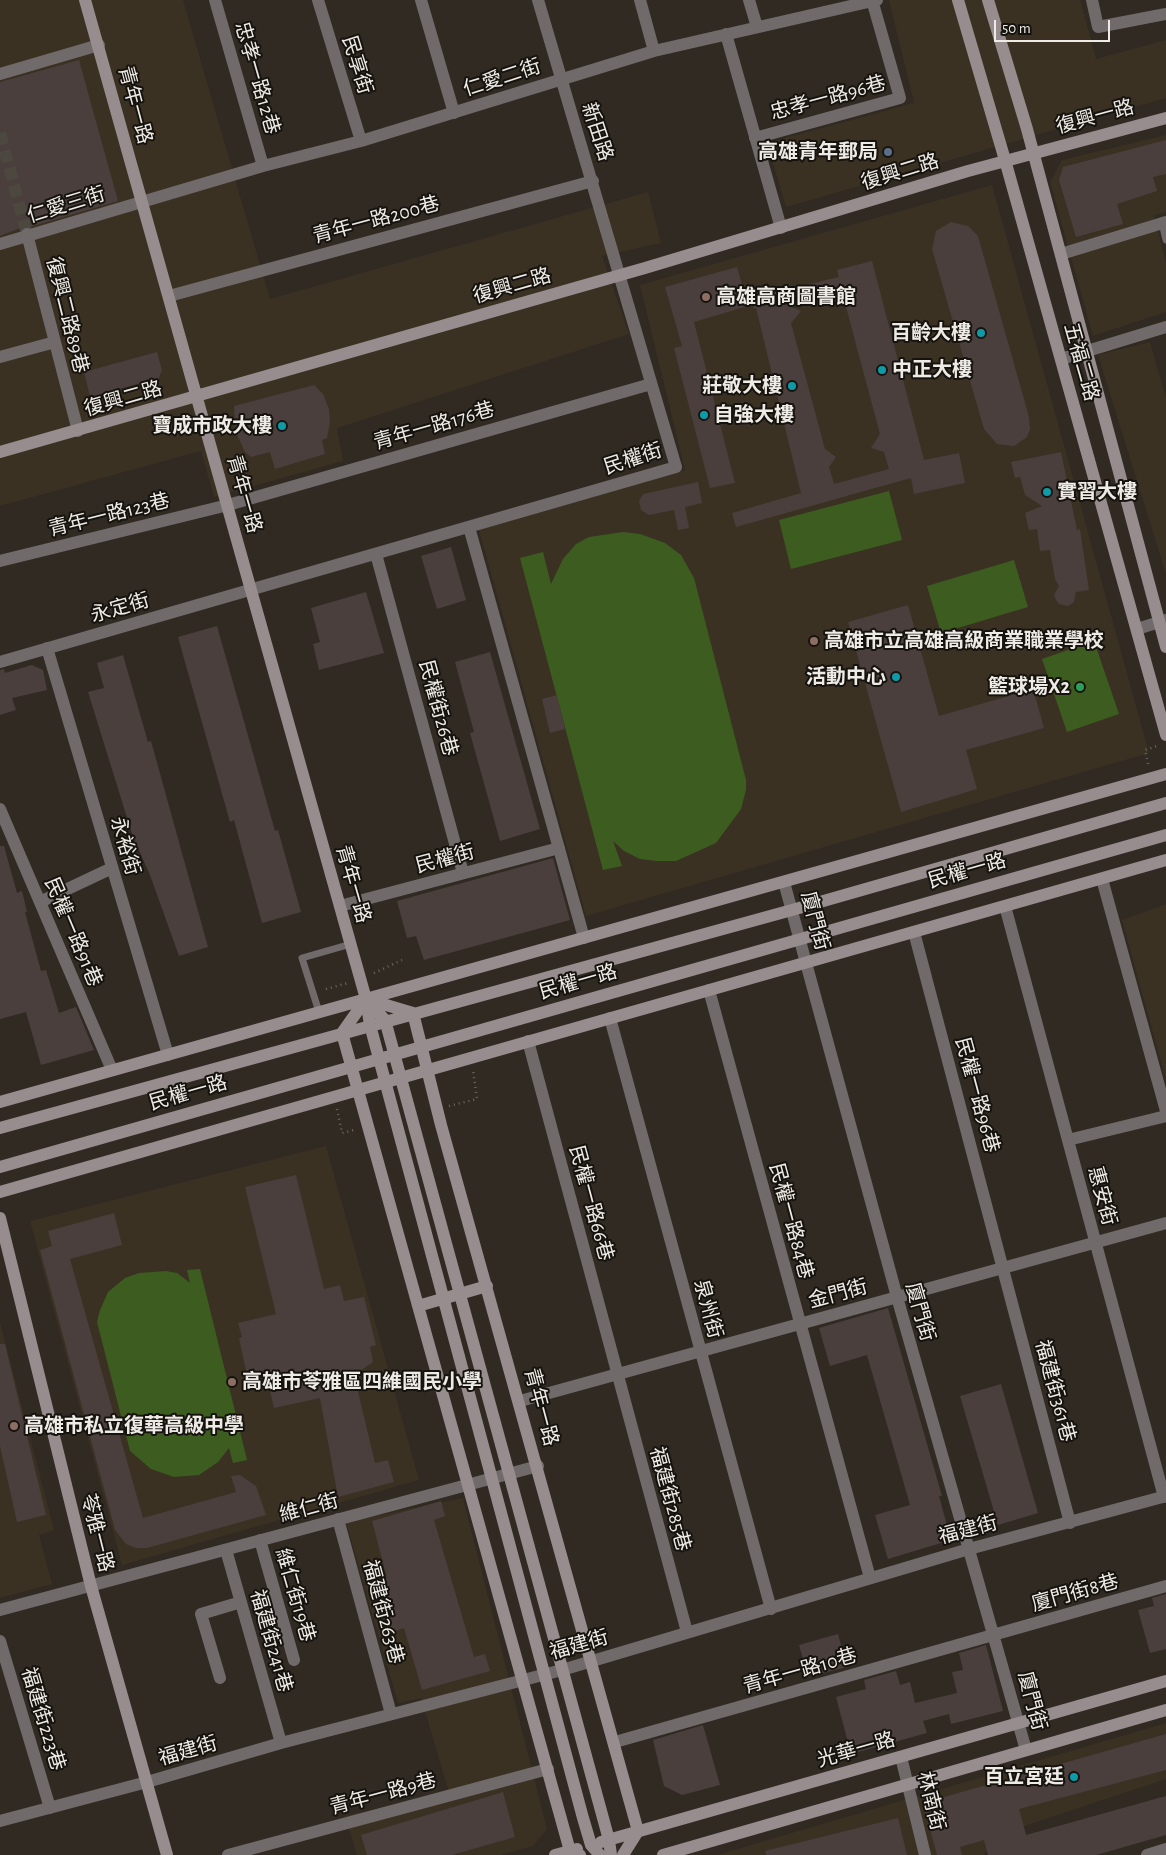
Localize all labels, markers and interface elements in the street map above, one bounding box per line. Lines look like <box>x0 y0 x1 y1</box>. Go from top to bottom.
scale bar <box>996 10 1112 42</box>
street label: 忠孝一路12巷 <box>229 19 285 137</box>
text: 50 m <box>1002 21 1031 36</box>
street label: 民享街 <box>337 33 377 97</box>
street label: 仁愛二街 <box>460 54 544 102</box>
street label: 青年一路 <box>113 63 157 147</box>
street label: 忠孝一路96巷 <box>768 71 888 125</box>
street label: 復興一路 <box>1053 95 1137 139</box>
street label: 新田路 <box>576 100 618 164</box>
place label: 高雄青年郵局 <box>758 140 878 164</box>
marker: 高雄青年郵局 <box>882 146 894 158</box>
street label: 復興二路 <box>858 149 942 195</box>
street label: 仁愛三街 <box>24 182 108 228</box>
street label: 青年一路200巷 <box>310 192 442 248</box>
street label: 復興二路89巷 <box>41 254 93 376</box>
street label: 復興二路 <box>470 263 554 309</box>
place label: 高雄高商圖書館 <box>716 285 856 309</box>
marker: 高雄高商圖書館 <box>700 291 712 303</box>
street label: 五福二路 <box>1058 320 1104 404</box>
place label: 百齡大樓 <box>891 321 971 345</box>
marker: 百齡大樓 <box>975 327 987 339</box>
place label: 中正大樓 <box>892 358 972 382</box>
marker: 中正大樓 <box>876 364 888 376</box>
place label: 莊敬大樓 <box>702 374 782 398</box>
street label: 復興二路 <box>81 376 165 422</box>
marker: 莊敬大樓 <box>786 380 798 392</box>
street label: 青年一路176巷 <box>371 397 497 455</box>
place label: 自強大樓 <box>714 403 794 427</box>
marker: 自強大樓 <box>698 409 710 421</box>
place label: 寶成市政大樓 <box>152 414 272 438</box>
marker: 寶成市政大樓 <box>276 420 288 432</box>
street label: 民權街 <box>601 438 665 480</box>
street label: 青年一路 <box>221 452 267 536</box>
place label: 實習大樓 <box>1057 480 1137 504</box>
marker: 實習大樓 <box>1041 486 1053 498</box>
street label: 青年一路123巷 <box>46 488 172 542</box>
street label: 永定街 <box>88 588 152 628</box>
place label: 高雄市立高雄高級商業職業學校 <box>824 629 1104 653</box>
marker: 高雄市立高雄高級商業職業學校 <box>808 635 820 647</box>
street label: 民權街26巷 <box>414 657 462 759</box>
place label: 活動中心 <box>806 665 886 689</box>
marker: 活動中心 <box>890 671 902 683</box>
place label: 籃球場X2 <box>988 675 1070 699</box>
marker: 籃球場X2 <box>1074 681 1086 693</box>
street label: 永裕街 <box>105 814 145 878</box>
street label: 民權街 <box>413 840 477 878</box>
street label: 青年一路 <box>330 842 376 926</box>
street label: 民權一路 <box>925 848 1009 894</box>
street label: 民權一路91巷 <box>39 874 107 990</box>
street label: 廈門街 <box>796 889 834 953</box>
street label: 民權一路 <box>536 959 620 1005</box>
street label: 民權一路96巷 <box>950 1035 1004 1155</box>
street label: 民權一路 <box>146 1070 230 1116</box>
street label: 民權一路66巷 <box>564 1143 618 1263</box>
street label: 民權一路84巷 <box>764 1160 818 1282</box>
street label: 惠安街 <box>1083 1164 1121 1228</box>
street label: 金門街 <box>806 1275 870 1313</box>
street label: 泉州街 <box>689 1277 727 1341</box>
street label: 廈門街 <box>900 1280 940 1344</box>
street label: 福建街361巷 <box>1030 1337 1080 1445</box>
street label: 青年一路 <box>519 1365 563 1449</box>
place label: 高雄市苓雅區四維國民小學 <box>242 1370 482 1394</box>
marker: 高雄市苓雅區四維國民小學 <box>226 1376 238 1388</box>
place label: 高雄市私立復華高級中學 <box>24 1414 244 1438</box>
marker: 高雄市私立復華高級中學 <box>8 1420 20 1432</box>
street label: 福建街285巷 <box>645 1444 695 1554</box>
street label: 維仁街 <box>277 1489 341 1527</box>
street label: 苓雅一路 <box>76 1491 118 1575</box>
street label: 福建街 <box>936 1511 1000 1549</box>
street label: 維仁街19巷 <box>270 1545 320 1645</box>
street label: 福建街263巷 <box>358 1557 408 1667</box>
street label: 廈門街8巷 <box>1029 1569 1121 1617</box>
street label: 福建街241巷 <box>245 1587 297 1695</box>
street label: 福建街 <box>547 1625 611 1665</box>
street label: 青年一路10巷 <box>740 1643 860 1699</box>
street label: 福建街223巷 <box>16 1665 70 1773</box>
street label: 廈門街 <box>1013 1669 1051 1733</box>
street label: 光華一路 <box>814 1727 898 1773</box>
street label: 福建街 <box>156 1731 220 1771</box>
place label: 百立宮廷 <box>984 1765 1064 1789</box>
street label: 青年一路9巷 <box>327 1768 439 1820</box>
street label: 林南街 <box>912 1769 950 1833</box>
marker: 百立宮廷 <box>1068 1771 1080 1783</box>

